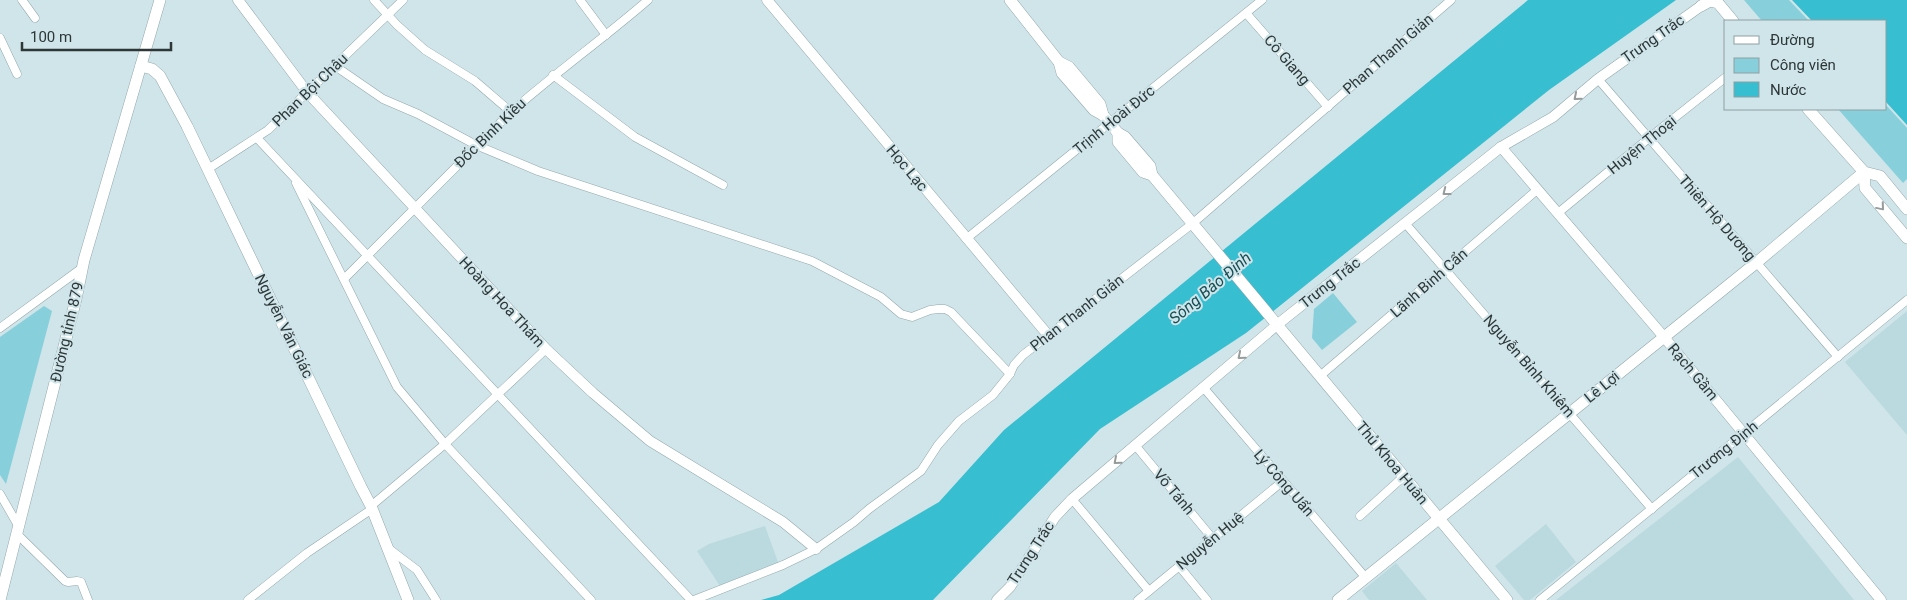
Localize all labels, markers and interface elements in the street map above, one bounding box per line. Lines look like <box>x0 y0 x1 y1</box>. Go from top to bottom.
street label: Phan Thanh Giản <box>1339 10 1437 98</box>
street label: Trưng Trắc <box>1618 11 1688 67</box>
scale bar <box>22 20 171 52</box>
legend <box>1724 20 1887 110</box>
text: 100 m <box>30 28 72 46</box>
street label: Cô Giang <box>1260 31 1314 89</box>
text: Đường <box>1770 31 1815 49</box>
street label: Phan Bội Châu <box>269 50 351 130</box>
text: Công viên <box>1770 56 1836 74</box>
text: Nước <box>1770 81 1807 99</box>
street label: Trịnh Hoài Đức <box>1070 82 1158 158</box>
one-way arrow <box>1574 91 1583 99</box>
street label: Đốc Binh Kiều <box>450 94 530 172</box>
street label: Huyện Thoại <box>1604 112 1680 178</box>
street label: Học Lạc <box>882 141 932 195</box>
street label: Thiên Hộ Dương <box>1675 171 1759 265</box>
one-way arrow <box>1442 186 1451 195</box>
one-way arrow <box>1875 201 1883 210</box>
street label: Lãnh Binh Cẩn <box>1387 245 1471 321</box>
water label: Sông Bảo Định <box>1165 248 1255 328</box>
street label: Hoàng Hoa Thám <box>455 253 549 351</box>
street label: Trưng Trắc <box>1296 254 1364 312</box>
street label: Nguyễn Văn Giác <box>251 271 317 381</box>
street label: Phan Thanh Giản <box>1027 271 1127 355</box>
street label: Đường tỉnh 879 <box>47 280 87 384</box>
street label: Nguyễn Bỉnh Khiêm <box>1480 311 1578 421</box>
street label: Rạch Gầm <box>1664 340 1722 404</box>
one-way arrow <box>1237 350 1246 359</box>
street label: Lê Lợi <box>1581 367 1623 407</box>
street label: Trương Định <box>1686 417 1762 483</box>
street label: Thủ Khoa Huân <box>1352 418 1432 508</box>
street label: Lý Công Uẩn <box>1250 446 1318 520</box>
one-way arrow <box>1113 455 1122 464</box>
street label: Võ Tánh <box>1150 466 1198 518</box>
street label: Nguyễn Huệ <box>1173 508 1247 574</box>
street label: Trưng Trắc <box>1004 518 1058 588</box>

